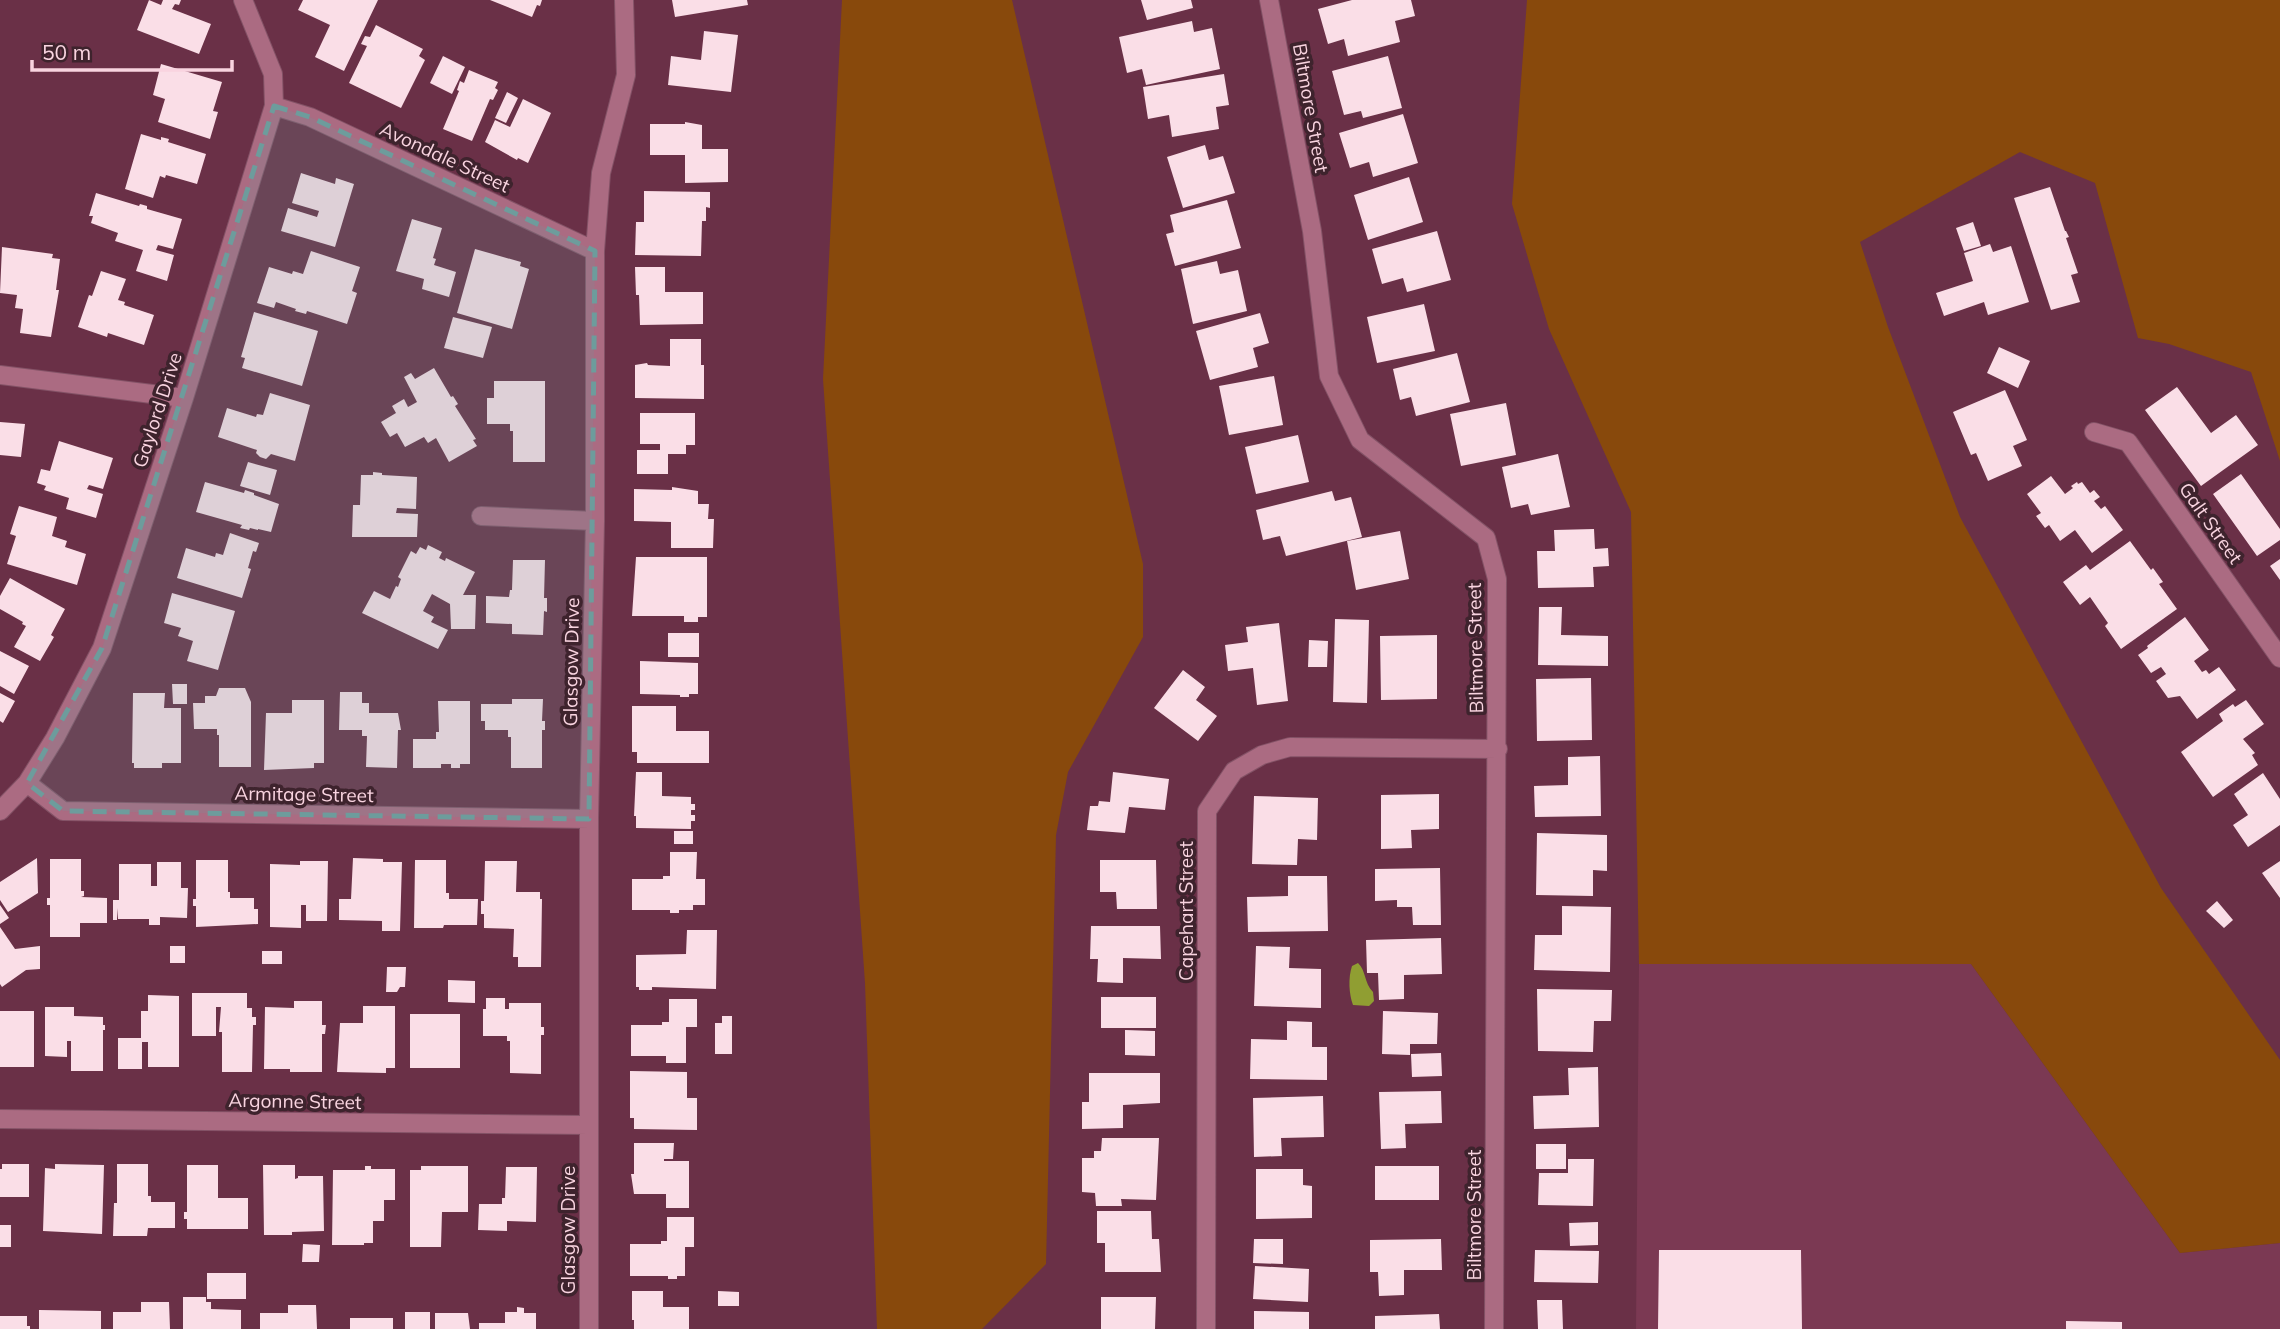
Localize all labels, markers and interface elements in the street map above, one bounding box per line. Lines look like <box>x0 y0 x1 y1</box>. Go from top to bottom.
scale bar <box>32 28 231 72</box>
text: 50 m <box>42 39 91 65</box>
street label: Biltmore Street <box>1288 42 1334 175</box>
street label: Avondale Street <box>376 116 514 198</box>
street label: Gaylord Drive <box>127 349 187 471</box>
street label: Galt Street <box>2174 478 2248 569</box>
street label: Biltmore Street <box>1462 582 1488 714</box>
street label: Glasgow Drive <box>558 597 584 727</box>
street label: Armitage Street <box>234 781 374 807</box>
street label: Capehart Street <box>1174 841 1198 981</box>
street label: Argonne Street <box>228 1088 362 1114</box>
street label: Biltmore Street <box>1462 1149 1486 1280</box>
street label: Glasgow Drive <box>556 1166 580 1294</box>

